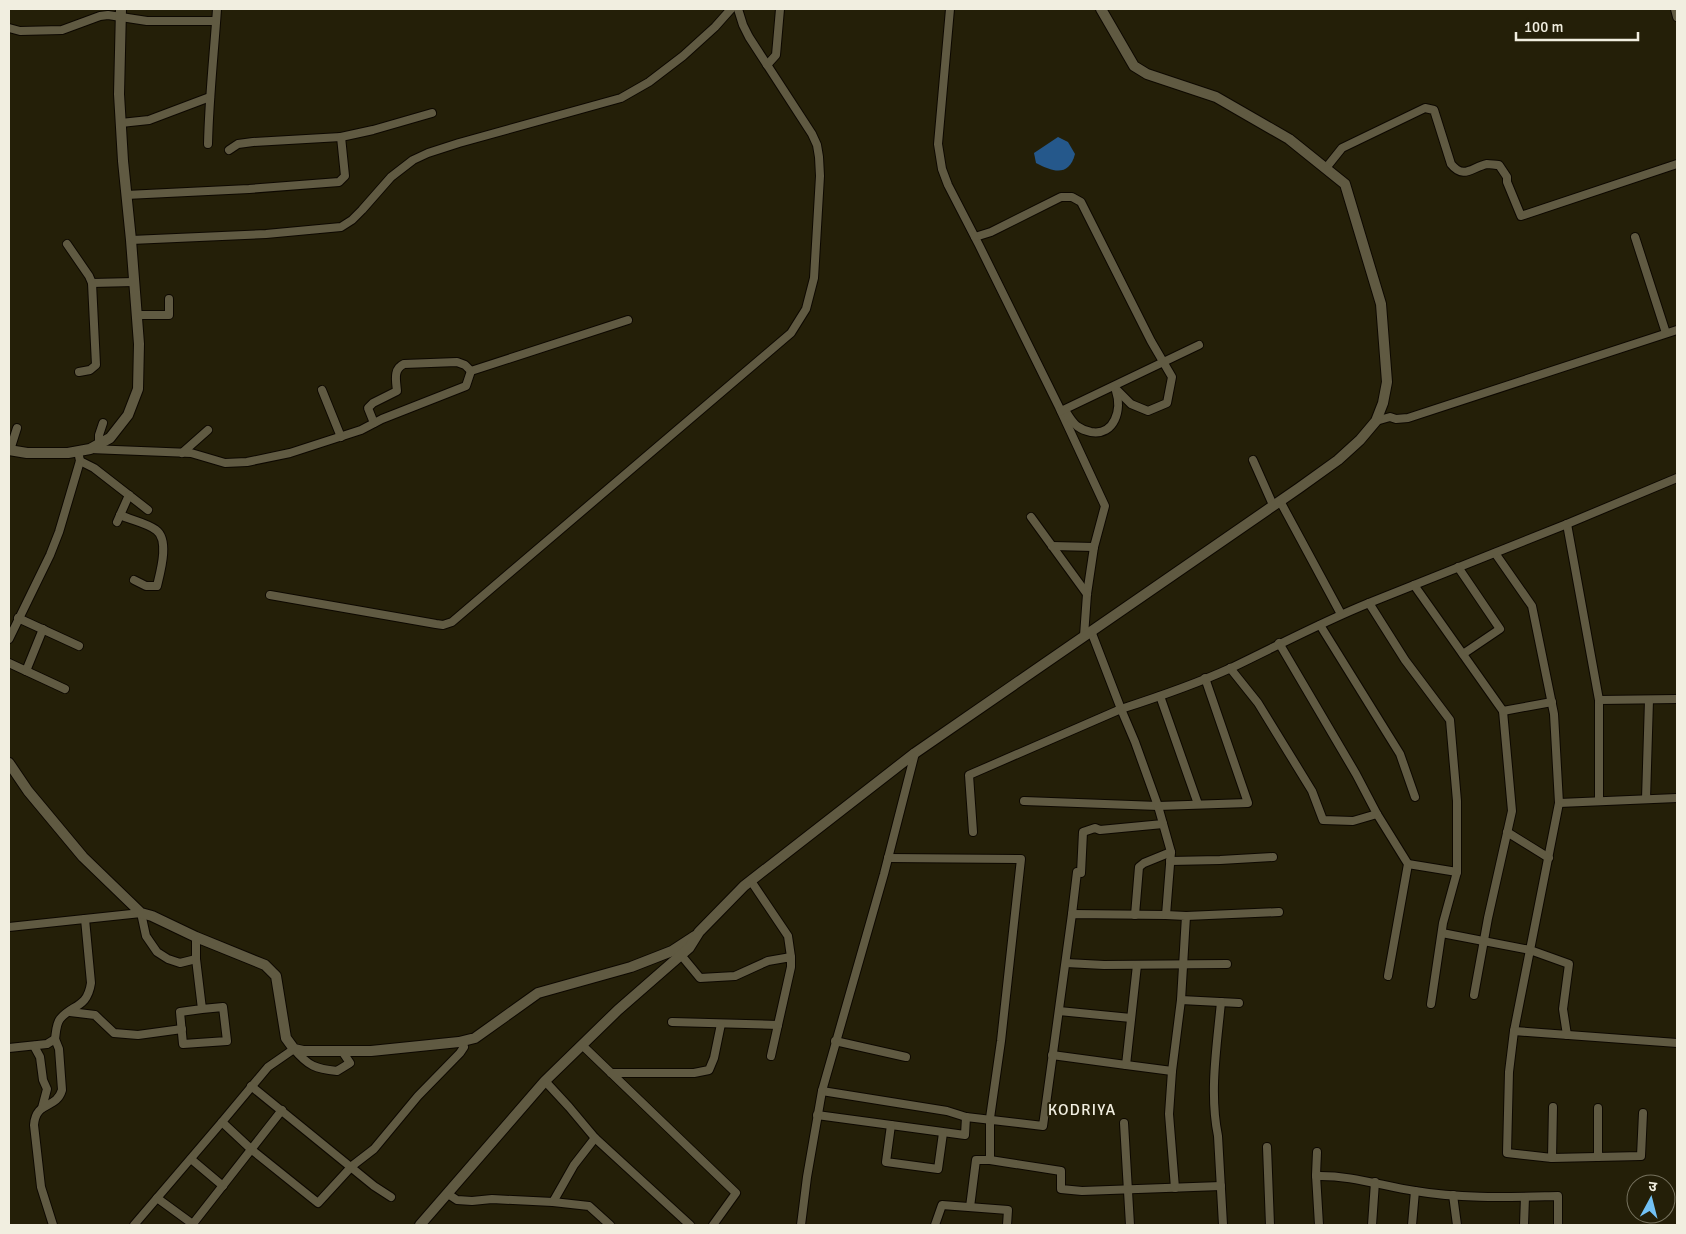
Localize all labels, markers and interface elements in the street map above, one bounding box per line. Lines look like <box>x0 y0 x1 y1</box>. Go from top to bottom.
scale bar <box>1516 10 1638 42</box>
text: 100 m <box>1524 18 1564 36</box>
district label: KODRIYA <box>1048 1100 1116 1120</box>
north arrow <box>1626 1174 1676 1224</box>
text: उ <box>1647 1178 1658 1196</box>

